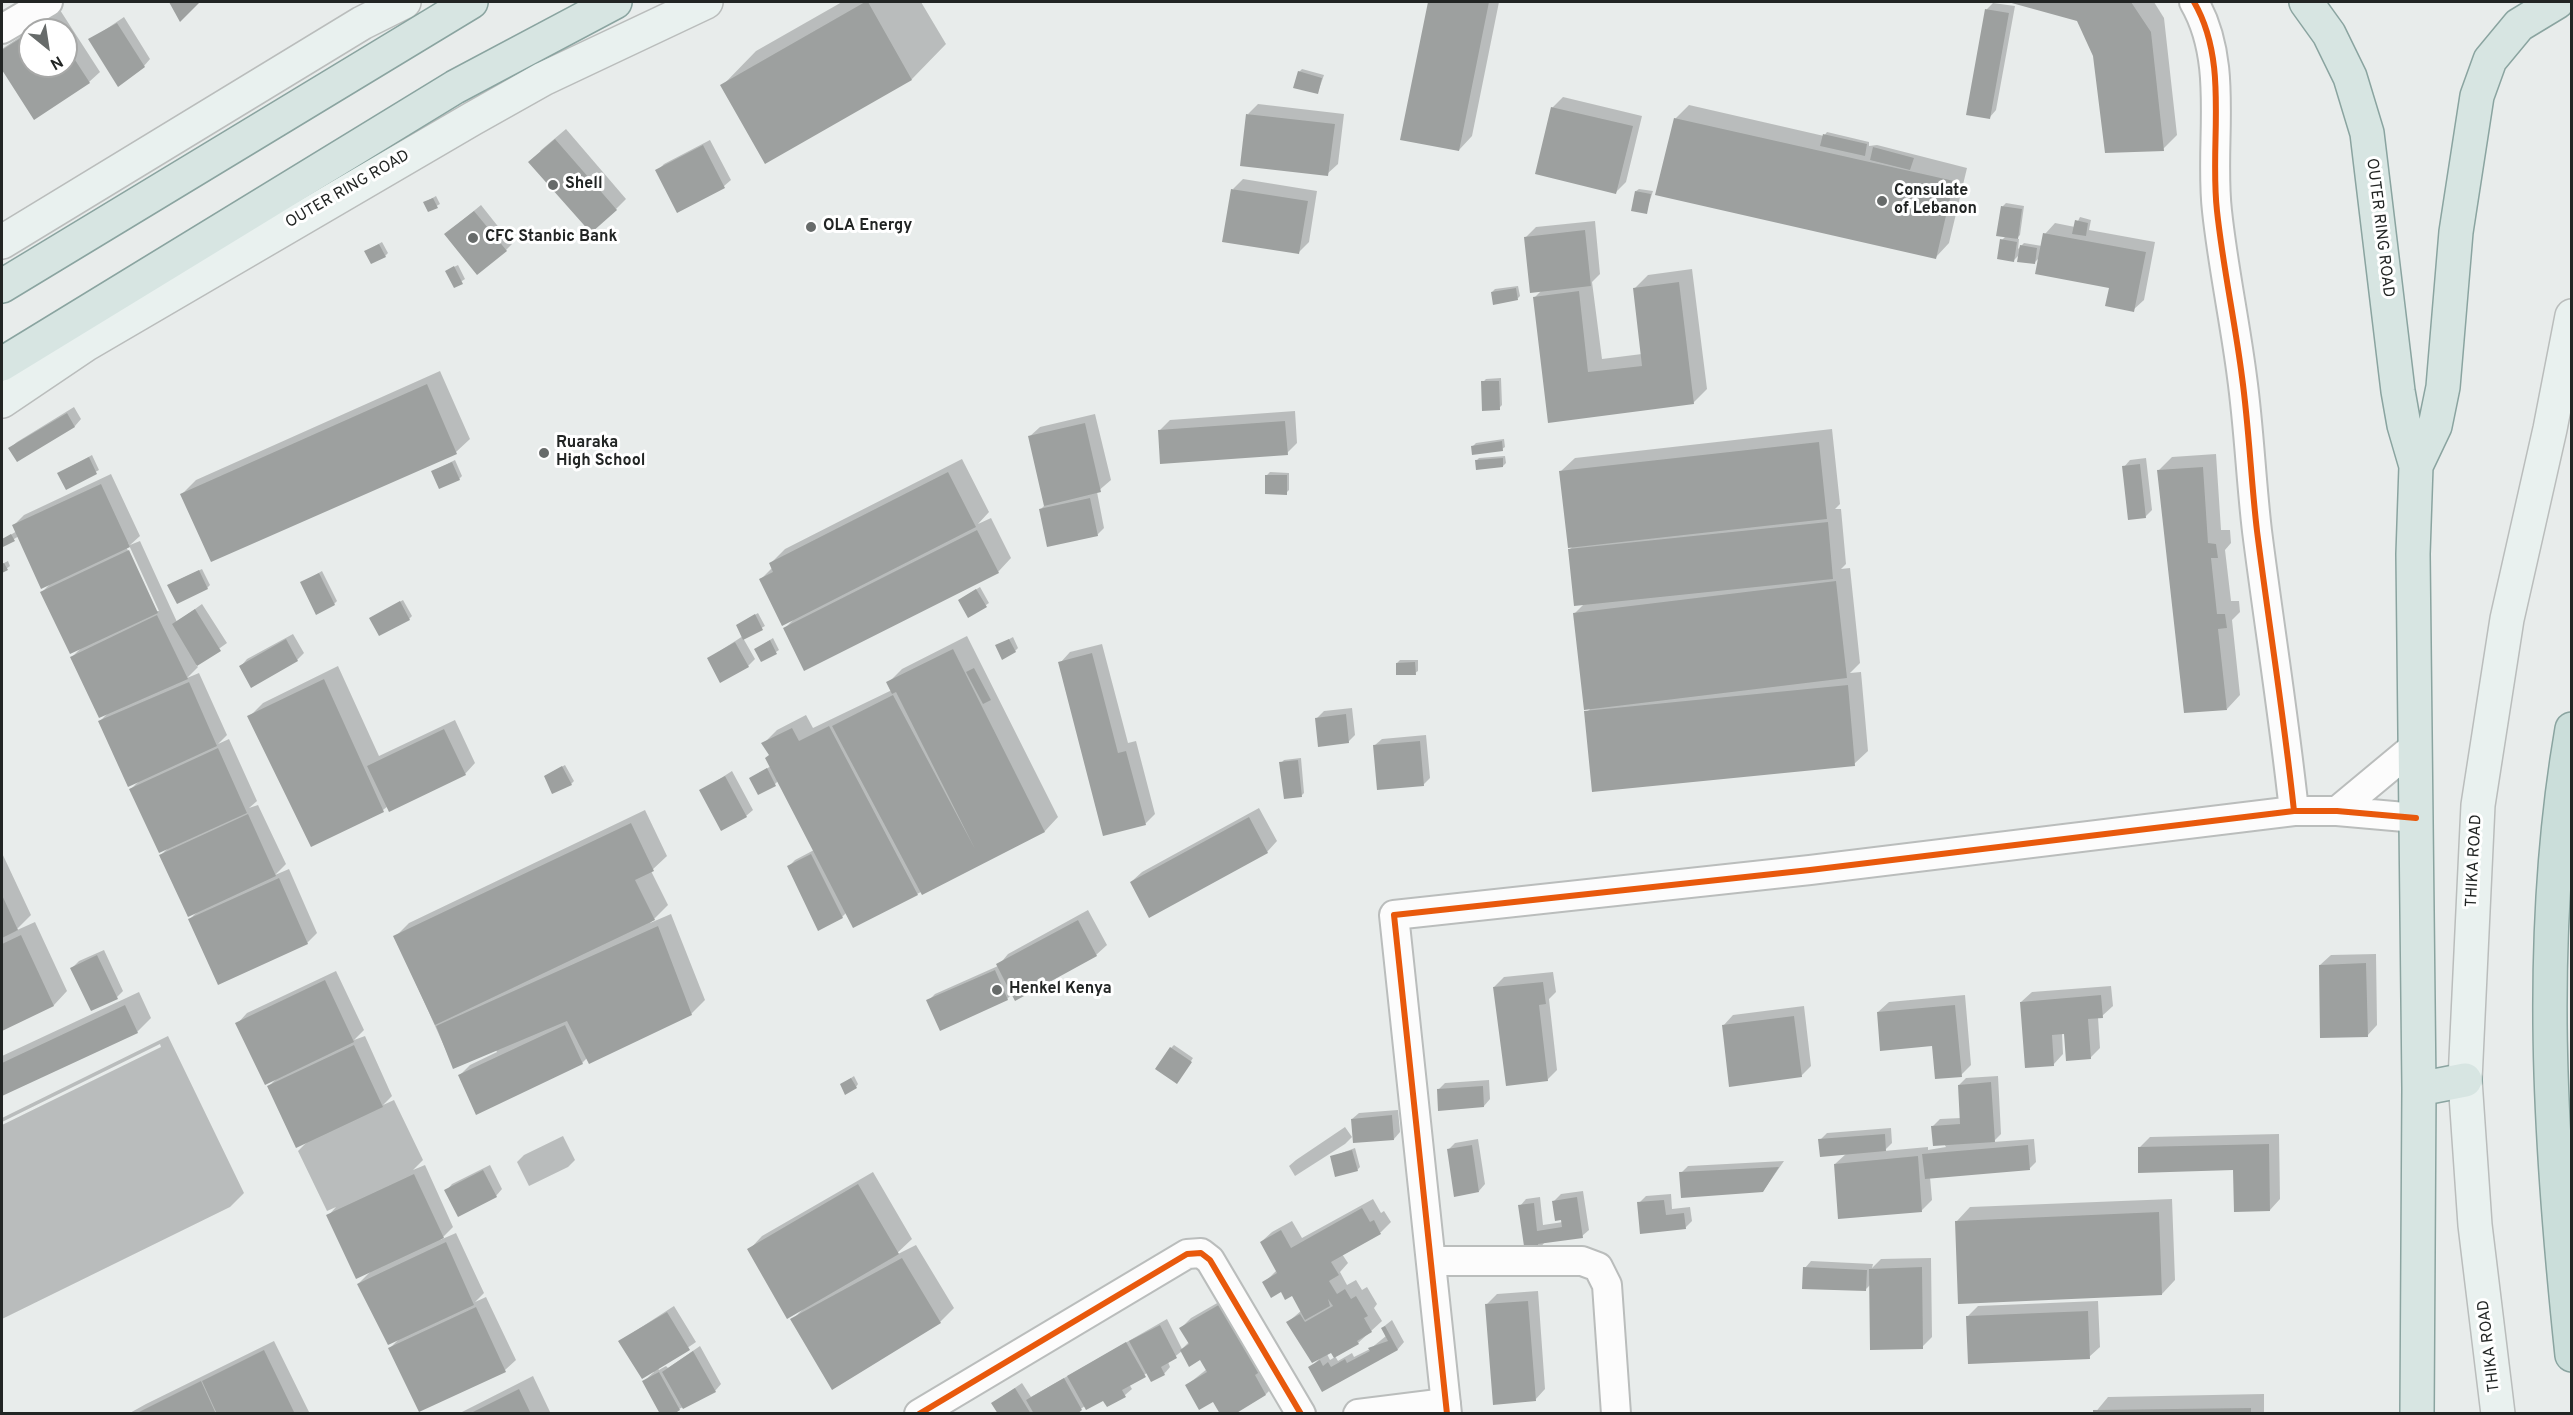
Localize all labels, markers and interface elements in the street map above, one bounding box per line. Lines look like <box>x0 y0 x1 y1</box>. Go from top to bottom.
north arrow <box>18 18 78 78</box>
text: N <box>46 50 66 73</box>
street label: OUTER RING ROAD <box>283 147 413 233</box>
street label: OUTER RING ROAD <box>2361 157 2397 299</box>
place label: Shell <box>565 175 603 195</box>
marker: Shell <box>546 178 560 192</box>
place label: Consulate of Lebanon <box>1894 182 1977 220</box>
marker: Consulate of Lebanon <box>1875 194 1889 208</box>
place label: OLA Energy <box>823 217 912 237</box>
marker: OLA Energy <box>804 220 818 234</box>
place label: CFC Stanbic Bank <box>485 228 618 248</box>
marker: CFC Stanbic Bank <box>466 231 480 245</box>
place label: Ruaraka High School <box>556 434 645 472</box>
marker: Ruaraka High School <box>537 446 551 460</box>
street label: THIKA ROAD <box>2463 814 2487 908</box>
place label: Henkel Kenya <box>1009 980 1112 1000</box>
marker: Henkel Kenya <box>990 983 1004 997</box>
street label: THIKA ROAD <box>2475 1299 2505 1393</box>

